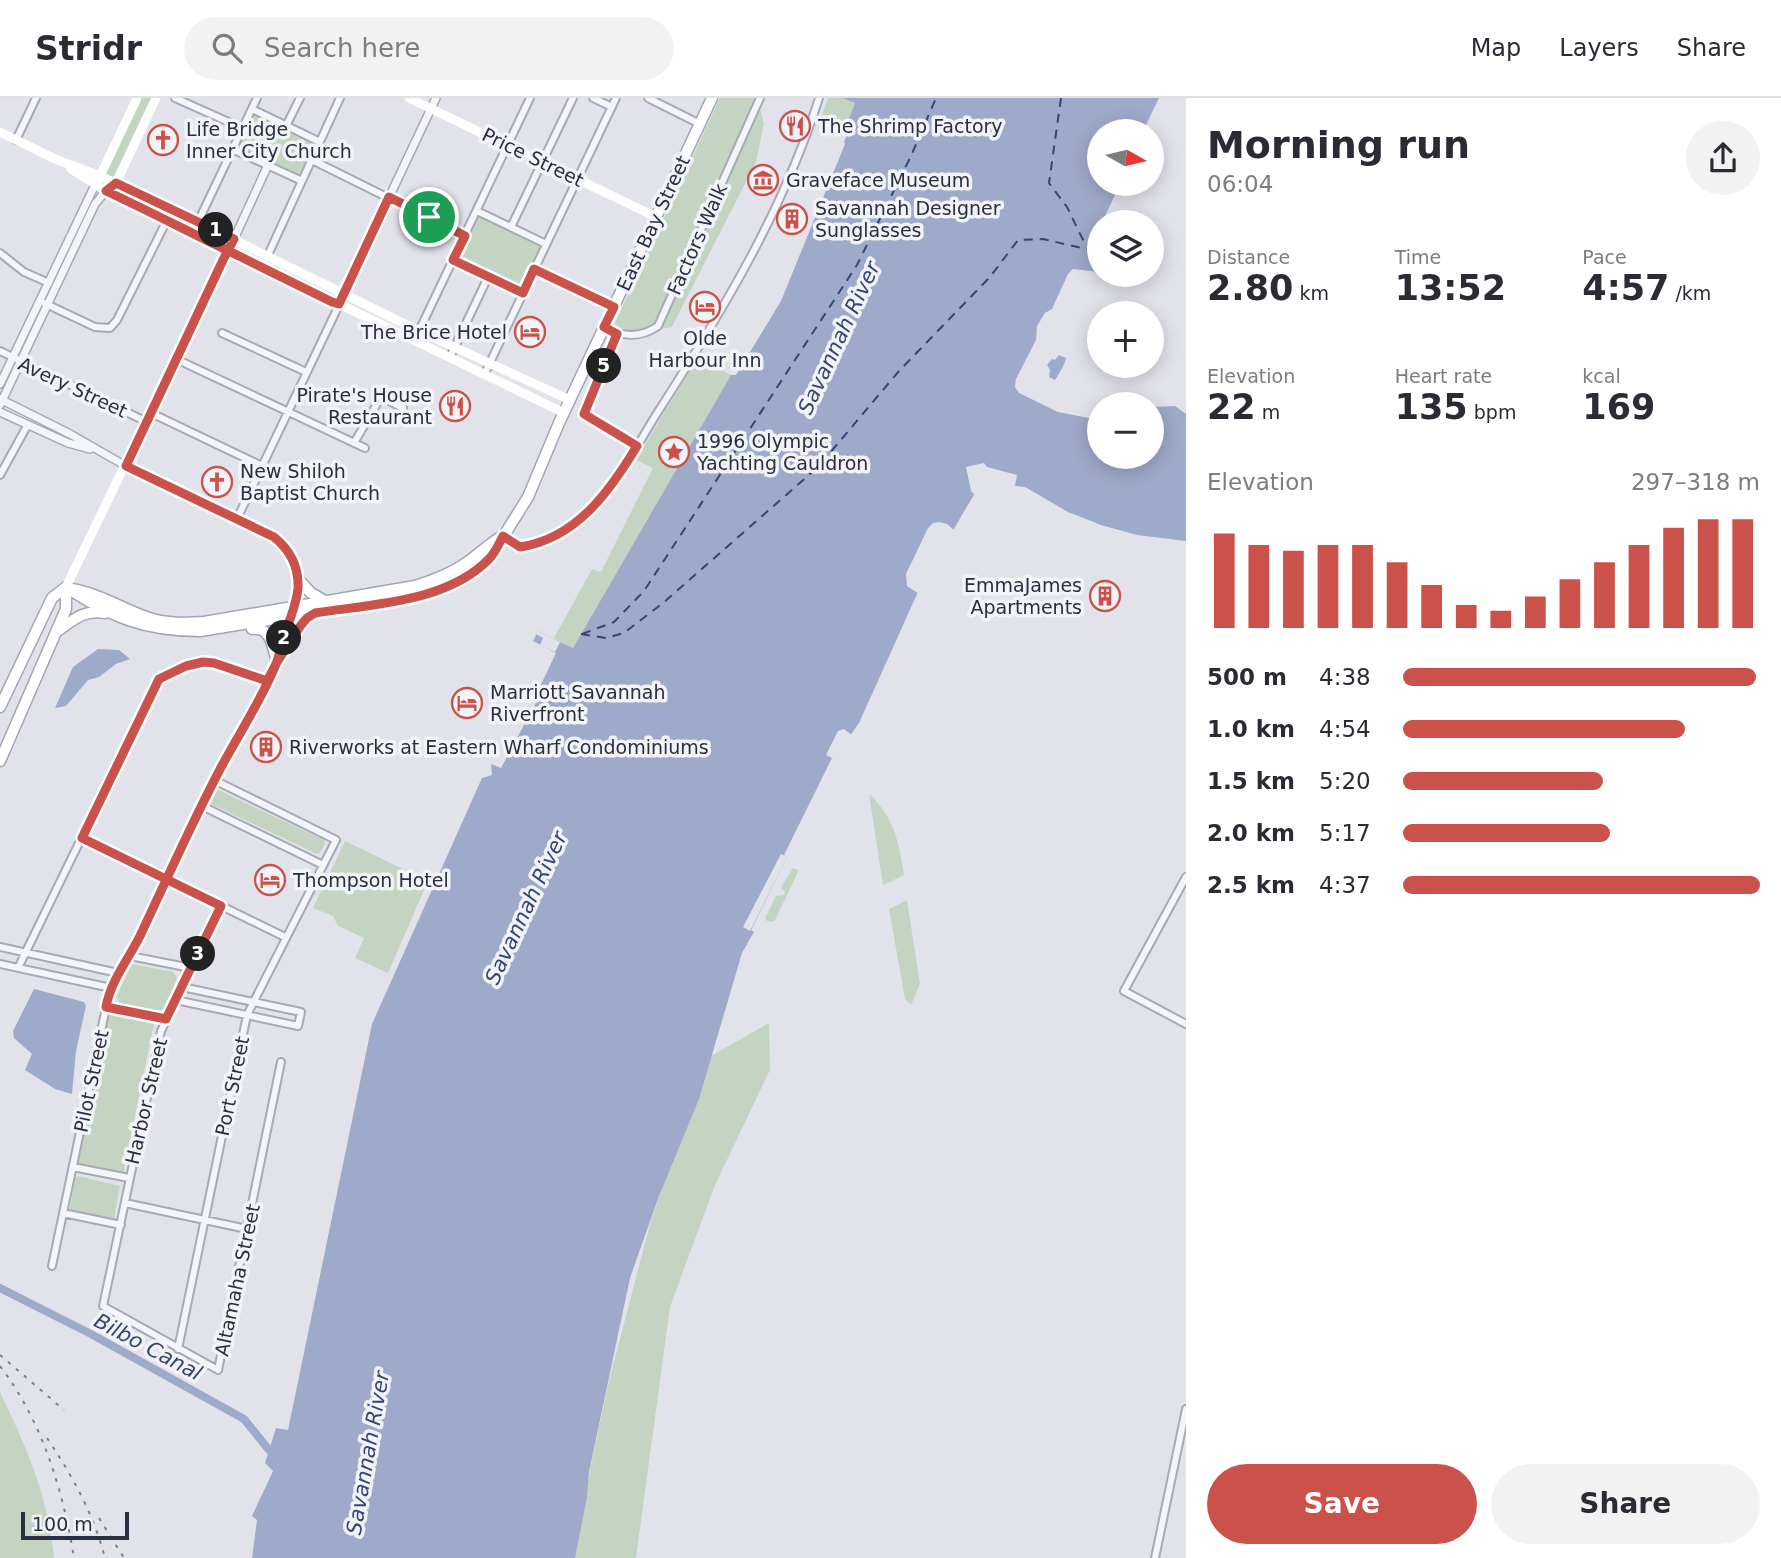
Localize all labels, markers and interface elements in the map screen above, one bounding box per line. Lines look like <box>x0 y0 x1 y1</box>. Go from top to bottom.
search box <box>184 17 674 80</box>
text: Stridr <box>35 29 142 68</box>
icon: search <box>208 29 246 67</box>
text: Search here <box>264 33 420 63</box>
text: Map <box>1471 34 1521 62</box>
text: Layers <box>1559 34 1639 62</box>
text: Share <box>1677 34 1746 62</box>
restaurant icon: The Shrimp Factory <box>778 109 812 143</box>
place label: The Shrimp Factory <box>817 115 1003 137</box>
place label: Life Bridge Inner City Church <box>186 118 352 162</box>
north arrow <box>1087 119 1164 196</box>
map controls <box>1087 119 1164 469</box>
button: share <box>1686 121 1760 195</box>
church icon: Life Bridge Inner City Church <box>146 123 180 157</box>
street label: Price Street <box>479 123 587 191</box>
text: Morning run <box>1207 123 1470 167</box>
street label: East Bay Street <box>612 152 694 294</box>
museum icon: Graveface Museum <box>746 163 780 197</box>
place label: Graveface Museum <box>786 169 970 191</box>
text: 06:04 <box>1207 171 1273 197</box>
street label: Factors Walk <box>663 180 731 298</box>
pin <box>399 187 459 247</box>
place label: Savannah Designer Sunglasses <box>815 197 1001 241</box>
icon: arrive <box>410 198 448 236</box>
building icon: Savannah Designer Sunglasses <box>775 202 809 236</box>
button: layers <box>1087 210 1164 287</box>
pin: 1 <box>198 212 234 248</box>
text: 1 <box>209 218 222 240</box>
text: Distance <box>1207 246 1290 268</box>
text: Time <box>1395 246 1441 268</box>
text: Pace <box>1582 246 1627 268</box>
water label: Savannah River <box>793 257 885 418</box>
text: 2.80 <box>1207 268 1293 308</box>
text: 13:52 <box>1395 268 1506 308</box>
text: 4:57 <box>1582 268 1669 308</box>
text: km <box>1293 282 1329 304</box>
text: /km <box>1669 282 1711 304</box>
hotel icon: Olde Harbour Inn <box>688 290 722 324</box>
button: + <box>1087 301 1164 378</box>
hotel icon: The Brice Hotel <box>513 315 547 349</box>
place label: The Brice Hotel <box>360 321 507 343</box>
place label: Olde Harbour Inn <box>648 327 762 371</box>
pin: 5 <box>586 348 622 384</box>
street label: Avery Street <box>15 352 131 422</box>
text: 5 <box>597 354 610 376</box>
text: Elevation <box>1207 365 1295 387</box>
text: Heart rate <box>1395 365 1492 387</box>
text: kcal <box>1582 365 1621 387</box>
place label: Pirate's House Restaurant <box>296 384 432 428</box>
text: 22 <box>1207 387 1256 427</box>
text: 135 <box>1395 387 1468 427</box>
text: 169 <box>1582 387 1655 427</box>
restaurant icon: Pirate's House Restaurant <box>438 389 472 423</box>
button: − <box>1087 392 1164 469</box>
text: m <box>1256 401 1280 423</box>
text: bpm <box>1468 401 1516 423</box>
place label: 1996 Olympic Yachting Cauldron <box>696 430 868 474</box>
place icon: 1996 Olympic Yachting Cauldron <box>657 435 691 469</box>
place label: New Shiloh Baptist Church <box>240 460 380 504</box>
church icon: New Shiloh Baptist Church <box>200 465 234 499</box>
text: Elevation <box>1207 469 1314 495</box>
text: 297–318 m <box>1631 469 1760 495</box>
place label: EmmaJames Apartments <box>964 574 1082 618</box>
building icon: EmmaJames Apartments <box>1088 579 1122 613</box>
pin: 2 <box>266 620 302 656</box>
text: 2 <box>277 626 290 648</box>
text: 500 m <box>1207 664 1287 690</box>
text: 4:38 <box>1319 664 1371 690</box>
place label: Marriott Savannah Riverfront <box>490 681 666 725</box>
hotel icon: Marriott Savannah Riverfront <box>450 686 484 720</box>
text: 1.0 km <box>1207 716 1295 742</box>
text: 4:54 <box>1319 716 1371 742</box>
building icon: Riverworks at Eastern Wharf Condominiums <box>249 730 283 764</box>
place label: Riverworks at Eastern Wharf Condominiums <box>289 736 709 758</box>
text: 1.5 km <box>1207 768 1295 794</box>
text: 5:20 <box>1319 768 1371 794</box>
text: 2.0 km <box>1207 820 1295 846</box>
text: 5:17 <box>1319 820 1371 846</box>
water label: Savannah River <box>480 827 572 988</box>
hotel icon: Thompson Hotel <box>253 863 287 897</box>
place label: Thompson Hotel <box>292 869 449 891</box>
text: 2.5 km <box>1207 872 1295 898</box>
text: 4:37 <box>1319 872 1371 898</box>
pin: 3 <box>180 936 216 972</box>
text: 3 <box>191 942 204 964</box>
street label: Pilot Street <box>69 1028 113 1134</box>
street label: Port Street <box>211 1034 253 1138</box>
street label: Harbor Street <box>121 1036 171 1166</box>
street label: Altamaha Street <box>210 1202 264 1358</box>
water label: Bilbo Canal <box>90 1309 206 1385</box>
water label: Savannah River <box>342 1368 394 1537</box>
button: Save <box>1207 1464 1477 1544</box>
button: Share <box>1491 1464 1760 1544</box>
scale bar <box>21 1509 130 1541</box>
text: 100 m <box>32 1513 93 1535</box>

